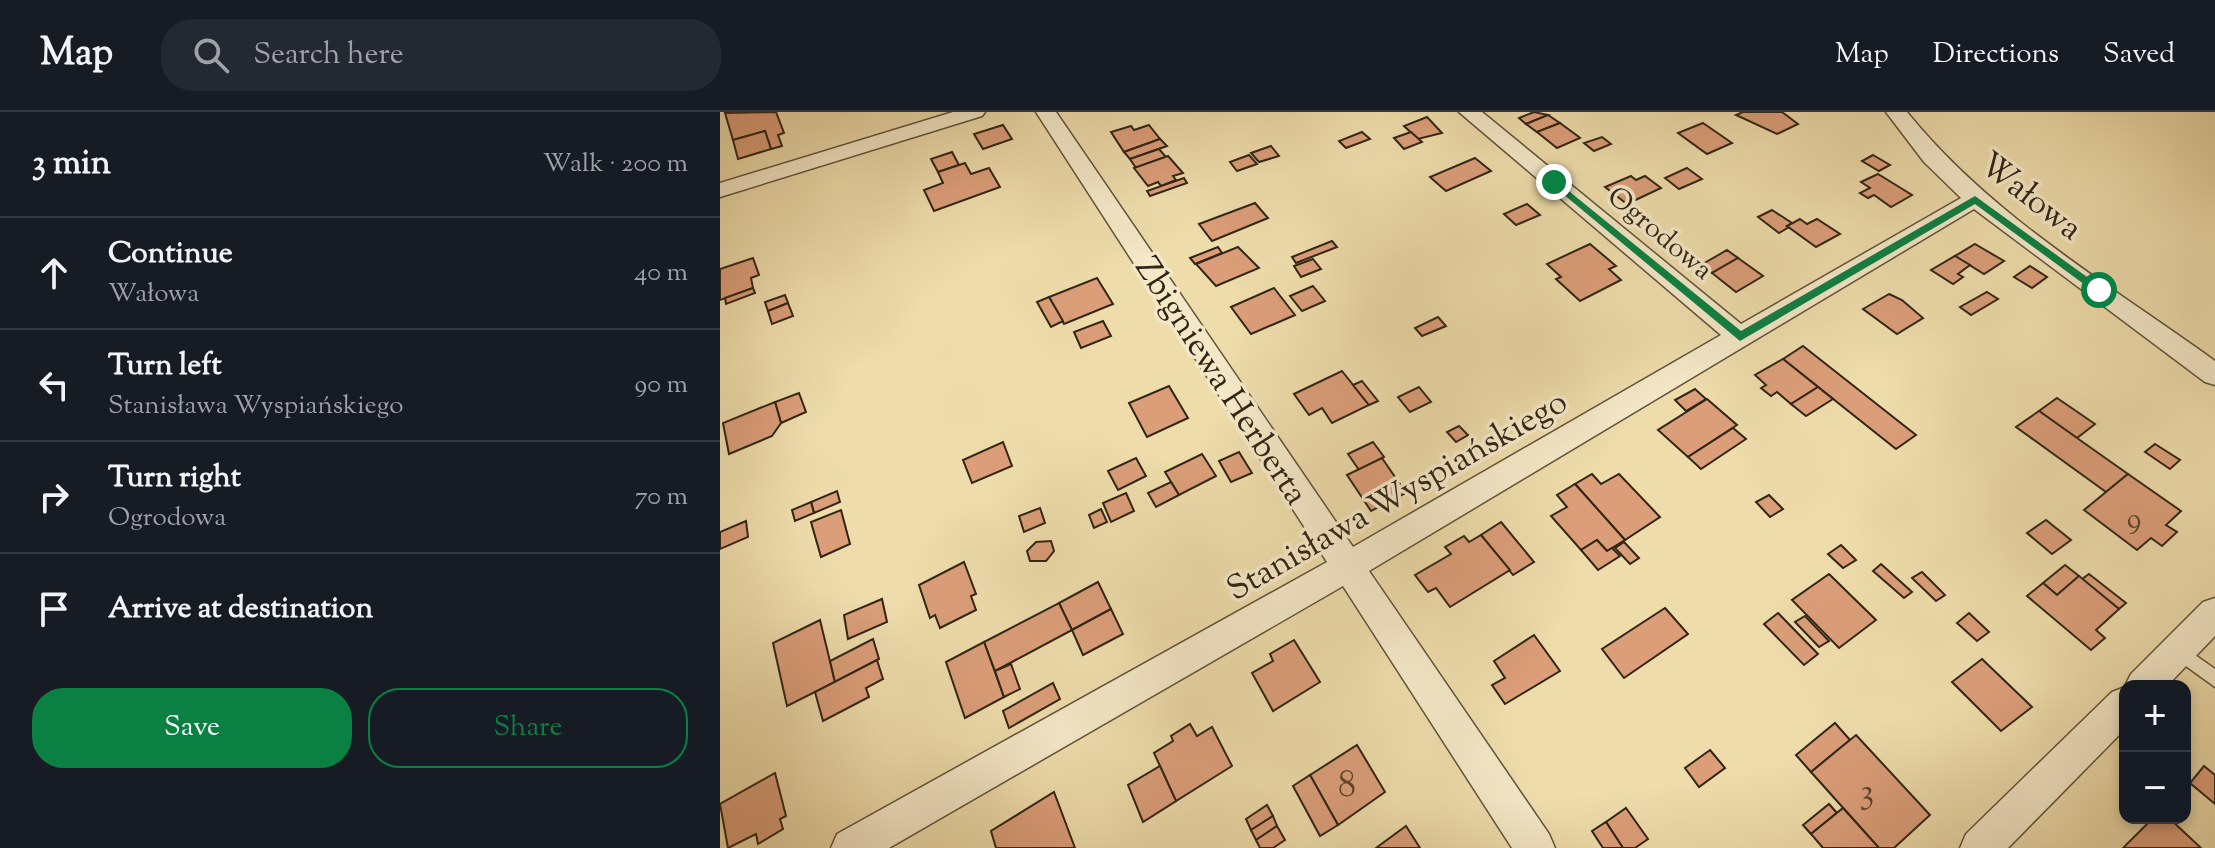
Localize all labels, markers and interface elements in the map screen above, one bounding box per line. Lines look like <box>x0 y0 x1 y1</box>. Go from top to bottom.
search box <box>161 19 721 91</box>
text: Map <box>40 28 113 82</box>
icon: search <box>189 33 233 77</box>
text: Search here <box>253 34 404 77</box>
text: Map <box>1835 35 1889 75</box>
text: Directions <box>1933 35 2059 75</box>
text: Saved <box>2103 35 2175 75</box>
text: 3 min <box>32 140 111 189</box>
street label: Wałowa <box>1968 142 2092 254</box>
text: Walk · 200 m <box>543 146 688 183</box>
route end <box>1536 164 1572 200</box>
street label: Ogrodowa <box>1597 178 1721 291</box>
text: Continue <box>108 233 233 276</box>
street label: Zbigniewa Herberta <box>1121 248 1319 516</box>
icon: ahead <box>32 251 76 295</box>
text: 40 m <box>634 255 688 292</box>
route start <box>2081 272 2117 308</box>
text: Wałowa <box>108 276 199 313</box>
text: Turn left <box>108 345 222 388</box>
icon: left <box>32 363 76 407</box>
text: 90 m <box>635 367 688 404</box>
street label: Stanisława Wyspiańskiego <box>1218 379 1577 615</box>
text: Stanisława Wyspiańskiego <box>108 388 403 425</box>
text: Turn right <box>108 457 241 500</box>
icon: right <box>32 475 76 519</box>
text: 70 m <box>635 479 688 516</box>
house number: 9 <box>2127 499 2141 542</box>
text: Ogrodowa <box>108 500 226 537</box>
icon: arrive <box>32 587 76 631</box>
text: Arrive at destination <box>108 588 373 631</box>
map controls <box>2119 680 2191 824</box>
button: + <box>2119 680 2191 752</box>
button: Save <box>32 688 352 768</box>
button: Share <box>368 688 688 768</box>
button: − <box>2119 752 2191 824</box>
house number: 8 <box>1338 761 1356 813</box>
house number: 3 <box>1860 768 1874 820</box>

